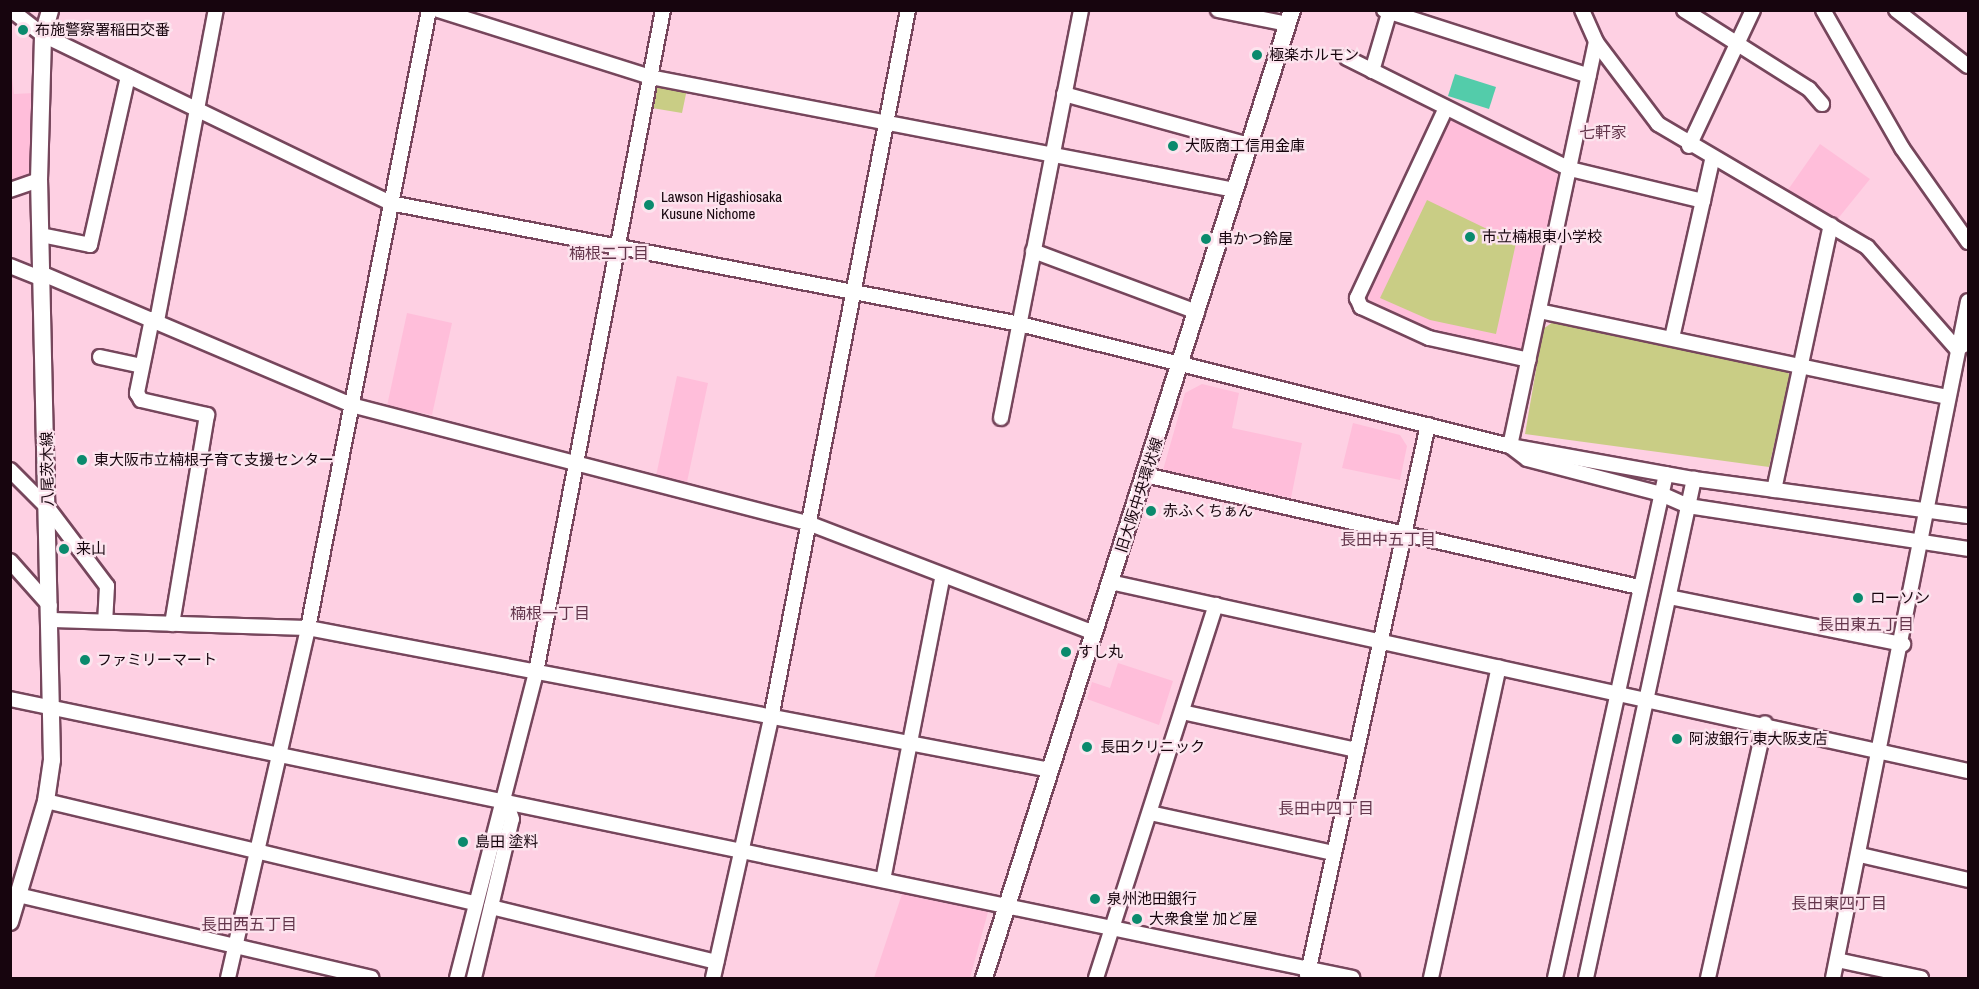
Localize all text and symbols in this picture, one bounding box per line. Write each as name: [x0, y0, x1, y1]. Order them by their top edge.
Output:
place label: 布施警察署稲田交番: [35, 21, 170, 39]
marker: 布施警察署稲田交番: [16, 23, 30, 37]
place label: 極楽ホルモン: [1269, 46, 1359, 64]
marker: 極楽ホルモン: [1250, 48, 1264, 62]
district label: 七軒家: [1579, 122, 1627, 142]
place label: 大阪商工信用金庫: [1185, 137, 1305, 155]
marker: 大阪商工信用金庫: [1166, 139, 1180, 153]
place label: Lawson Higashiosaka Kusune Nichome: [661, 187, 782, 222]
marker: Lawson Higashiosaka Kusune Nichome: [642, 198, 656, 212]
place label: 市立楠根東小学校: [1482, 228, 1602, 246]
place label: 串かつ鈴屋: [1218, 230, 1293, 248]
marker: 市立楠根東小学校: [1463, 230, 1477, 244]
marker: 串かつ鈴屋: [1199, 232, 1213, 246]
district label: 楠根二丁目: [569, 243, 649, 263]
street label: 八尾茨木線: [37, 431, 57, 507]
street label: 旧大阪中央環状線: [1112, 435, 1166, 555]
place label: 東大阪市立楠根子育て支援センター: [94, 451, 334, 469]
marker: 東大阪市立楠根子育て支援センター: [75, 453, 89, 467]
place label: 赤ふくちぁん: [1163, 502, 1253, 520]
marker: 赤ふくちぁん: [1144, 504, 1158, 518]
district label: 長田中五丁目: [1340, 529, 1436, 549]
place label: 来山: [76, 540, 106, 558]
marker: 来山: [57, 542, 71, 556]
place label: ローソン: [1870, 589, 1930, 607]
marker: ローソン: [1851, 591, 1865, 605]
district label: 楠根一丁目: [510, 603, 590, 623]
district label: 長田東五丁目: [1818, 614, 1914, 634]
place label: すし丸: [1078, 643, 1123, 661]
marker: すし丸: [1059, 645, 1073, 659]
place label: ファミリーマート: [97, 651, 217, 669]
marker: ファミリーマート: [78, 653, 92, 667]
place label: 阿波銀行 東大阪支店: [1689, 730, 1827, 748]
marker: 阿波銀行 東大阪支店: [1670, 732, 1684, 746]
marker: 長田クリニック: [1078, 738, 1096, 756]
place label: 長田クリニック: [1100, 738, 1205, 756]
district label: 長田中四丁目: [1278, 798, 1374, 818]
place label: 島田 塗料: [475, 833, 538, 851]
marker: 島田 塗料: [456, 835, 470, 849]
place label: 泉州池田銀行: [1107, 890, 1197, 908]
marker: 泉州池田銀行: [1088, 892, 1102, 906]
district label: 長田東四丁目: [1791, 893, 1887, 913]
place label: 大衆食堂 加ど屋: [1149, 910, 1257, 928]
marker: 大衆食堂 加ど屋: [1130, 912, 1144, 926]
district label: 長田西五丁目: [201, 914, 297, 934]

